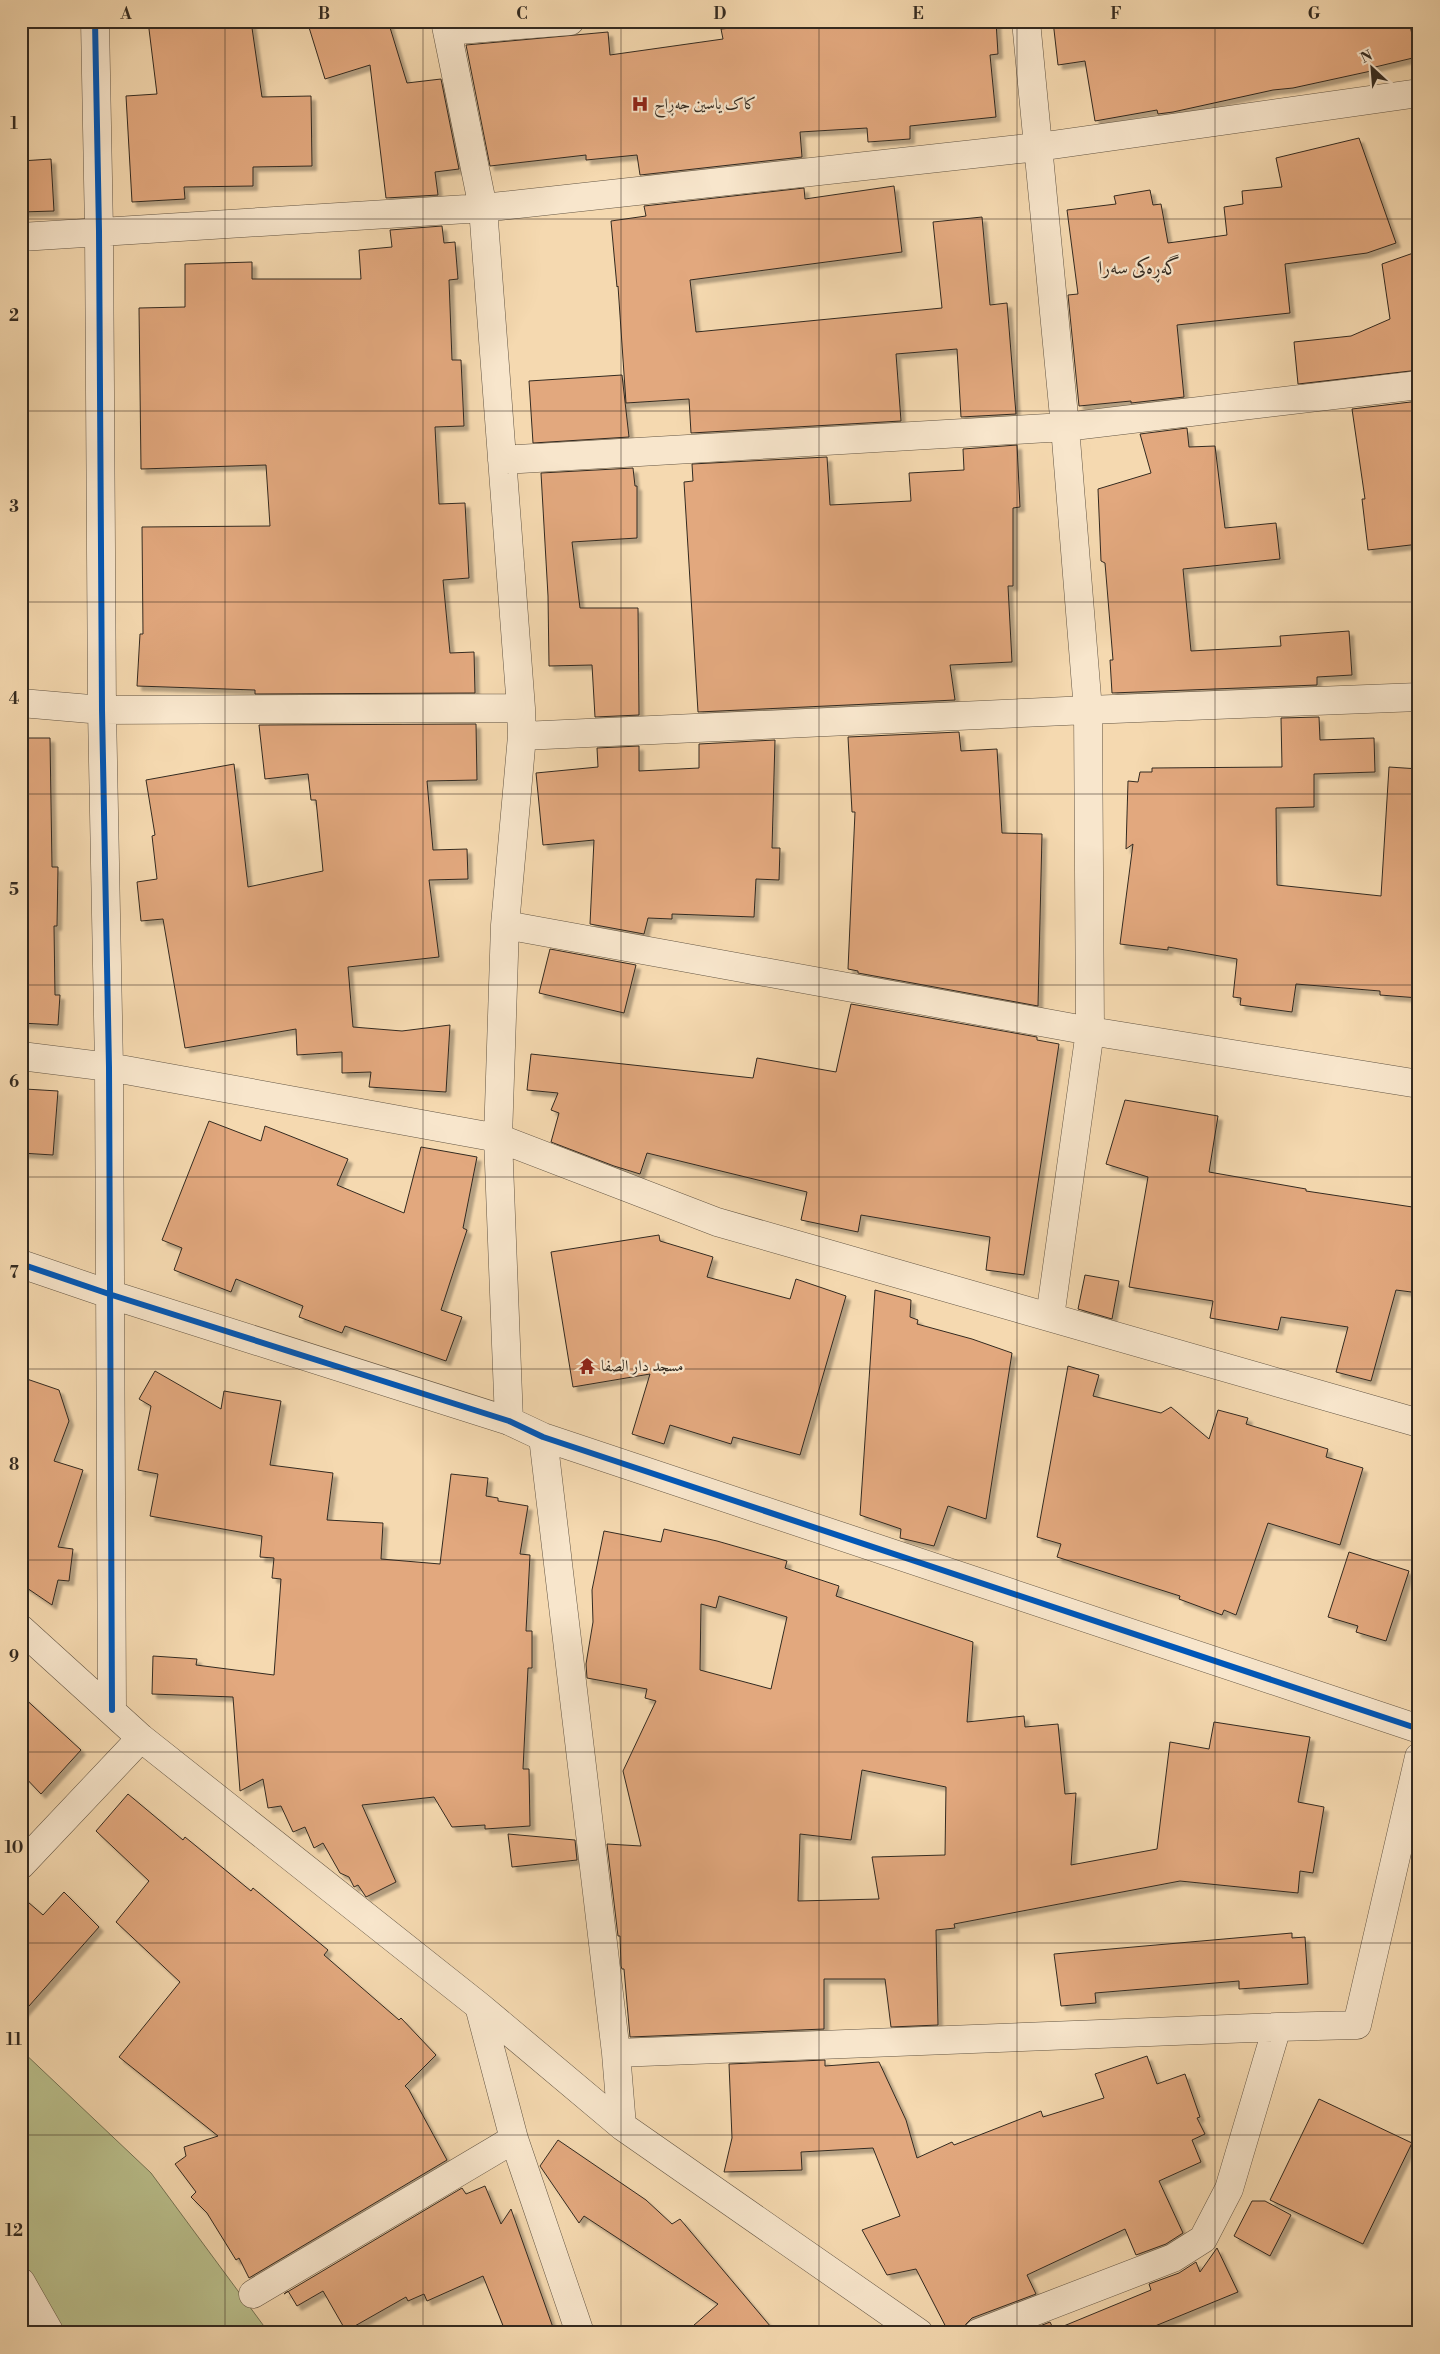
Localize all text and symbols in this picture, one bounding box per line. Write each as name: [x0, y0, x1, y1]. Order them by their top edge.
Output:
text: A: [119, 4, 132, 24]
text: B: [318, 4, 330, 24]
text: C: [516, 4, 528, 24]
text: D: [714, 4, 727, 24]
text: E: [912, 4, 924, 24]
text: F: [1110, 4, 1122, 24]
text: G: [1308, 4, 1321, 24]
north arrow: [1348, 42, 1398, 92]
text: N: [1358, 47, 1376, 68]
hospital icon: کاک یاسین جەڕاح: [630, 94, 650, 114]
place label: کاک یاسین جەڕاح: [654, 94, 756, 118]
text: 1: [10, 114, 18, 134]
district label: گەڕەکی سەرا: [1098, 254, 1180, 283]
text: 2: [9, 306, 19, 326]
text: 3: [9, 497, 19, 517]
text: 4: [9, 689, 20, 709]
text: 5: [9, 880, 19, 900]
text: 6: [9, 1072, 19, 1092]
text: 7: [9, 1263, 19, 1283]
temple icon: مسجد دار الصفا: [577, 1356, 597, 1376]
place label: مسجد دار الصفا: [601, 1356, 684, 1376]
text: 8: [9, 1455, 19, 1475]
text: 9: [9, 1647, 19, 1667]
text: 10: [5, 1838, 23, 1858]
text: 11: [6, 2030, 22, 2050]
text: 12: [5, 2221, 23, 2241]

